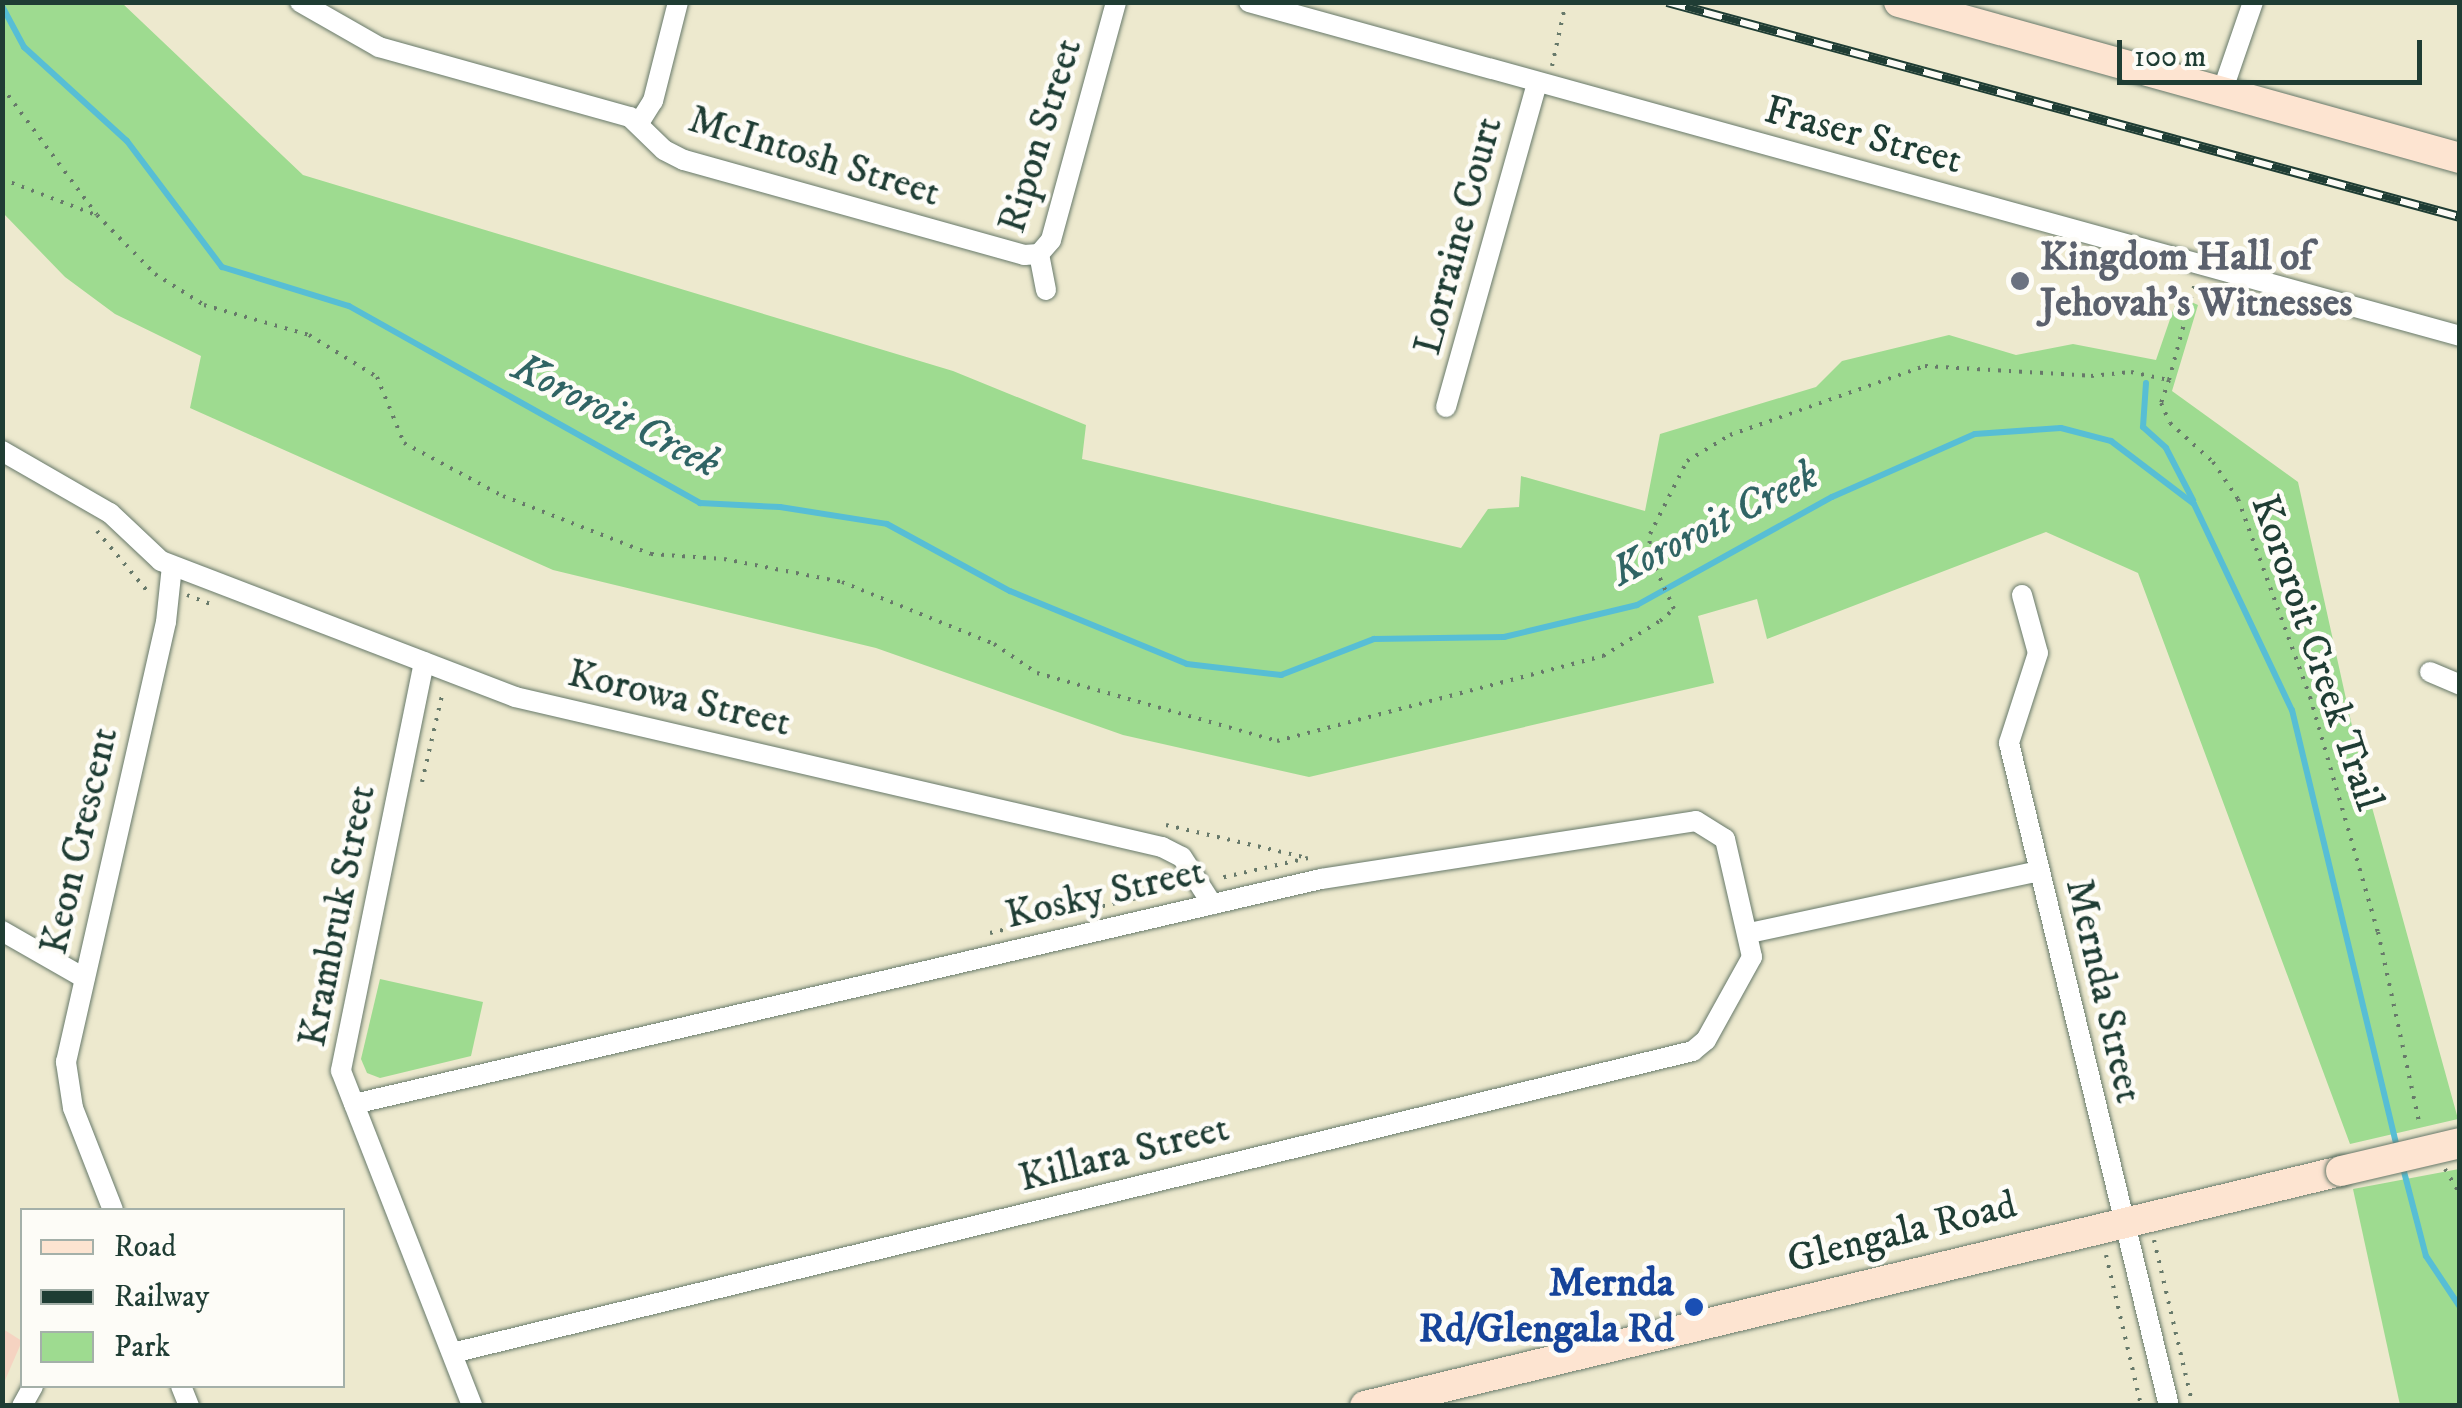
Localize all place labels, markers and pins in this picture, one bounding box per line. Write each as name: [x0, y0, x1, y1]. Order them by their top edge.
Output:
place label: Kingdom Hall of Jehovah's Witnesses: [2040, 234, 2353, 328]
marker: Kingdom Hall of Jehovah's Witnesses: [2009, 270, 2031, 292]
place label: Mernda Rd/Glengala Rd: [1419, 1260, 1674, 1354]
marker: Mernda Rd/Glengala Rd: [1683, 1296, 1705, 1318]

